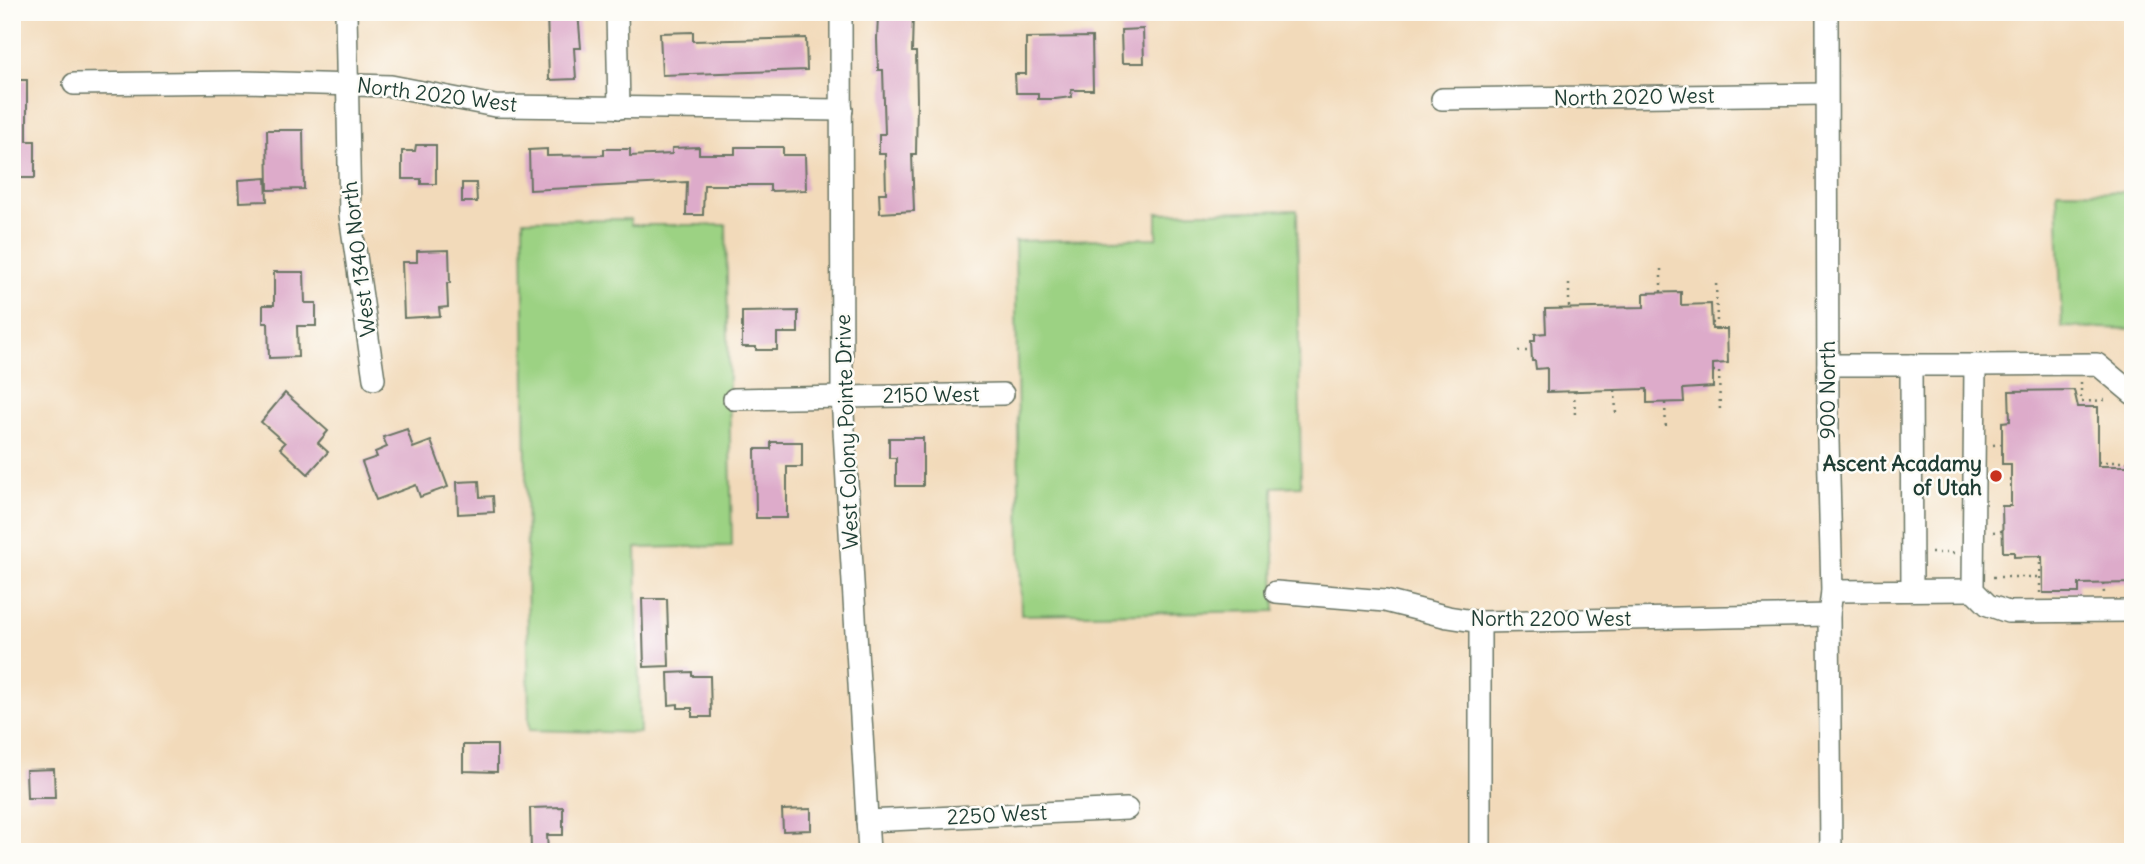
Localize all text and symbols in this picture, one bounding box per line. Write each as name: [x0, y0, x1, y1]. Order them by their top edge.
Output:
street label: North 2020 West: [356, 71, 519, 118]
street label: North 2020 West: [1553, 82, 1715, 111]
street label: West 1340 North: [336, 180, 381, 338]
street label: West Colony Pointe Drive: [829, 314, 864, 550]
street label: 900 North: [1814, 341, 1841, 439]
street label: 2150 West: [882, 380, 980, 409]
place label: Ascent Acadamy of Utah: [1823, 450, 1982, 501]
marker: Ascent Acadamy of Utah: [1988, 468, 2004, 484]
street label: North 2200 West: [1471, 605, 1631, 632]
street label: 2250 West: [946, 798, 1048, 831]

